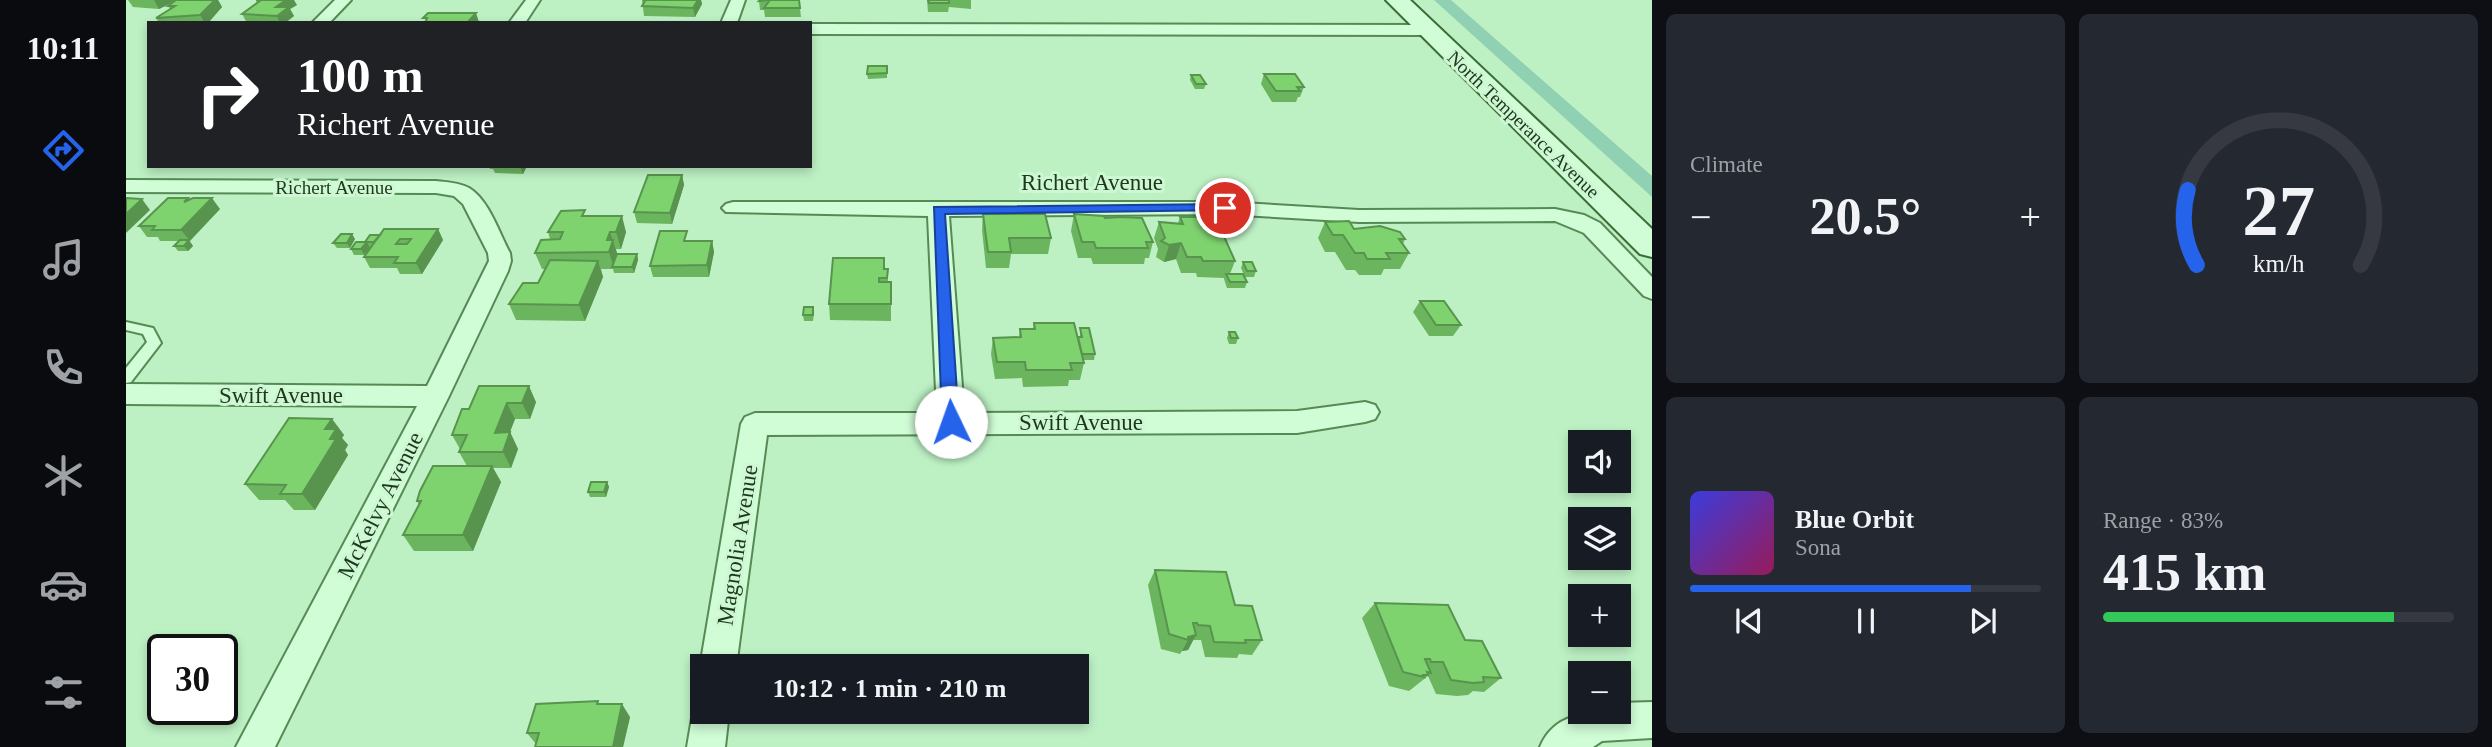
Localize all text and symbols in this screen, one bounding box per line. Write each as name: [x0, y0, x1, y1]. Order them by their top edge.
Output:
text: 10:11: [27, 30, 99, 66]
street label: North Temperance Avenue: [1443, 46, 1604, 202]
text: 100 m: [297, 48, 424, 103]
icon: right: [182, 49, 273, 140]
text: Richert Avenue: [297, 106, 495, 142]
icon: directions: [39, 126, 88, 175]
text: Climate: [1690, 152, 1763, 177]
street label: Richert Avenue: [1021, 170, 1163, 195]
text: 27: [2242, 170, 2315, 251]
street label: Richert Avenue: [275, 177, 393, 198]
pin: [1195, 178, 1255, 238]
text: 20.5°: [1810, 188, 1921, 245]
icon: arrive: [1206, 189, 1244, 227]
text: −: [1690, 196, 1711, 238]
text: +: [2020, 196, 2041, 238]
icon: music: [39, 235, 88, 284]
text: km/h: [2253, 249, 2305, 276]
icon: phone: [39, 343, 88, 392]
street label: Swift Avenue: [219, 383, 343, 408]
position arrow: [914, 385, 988, 459]
street label: Swift Avenue: [1019, 410, 1143, 435]
street label: McKelvy Avenue: [333, 428, 428, 583]
map controls: [1568, 430, 1631, 724]
button: sound: [1568, 430, 1631, 493]
icon: climate: [39, 451, 88, 500]
street label: Magnolia Avenue: [712, 463, 763, 627]
text: Blue Orbit: [1795, 505, 1914, 534]
button: layers: [1568, 507, 1631, 570]
text: Range · 83%: [2103, 508, 2223, 533]
text: Sona: [1795, 535, 1841, 560]
text: 415 km: [2103, 544, 2266, 601]
icon: car: [39, 560, 88, 609]
button: +: [1568, 584, 1631, 647]
icon: previous: [1730, 602, 1768, 640]
icon: pause: [1847, 602, 1885, 640]
icon: next: [1964, 602, 2002, 640]
speed limit sign: 30: [147, 634, 238, 725]
button: −: [1568, 661, 1631, 724]
icon: filters: [39, 668, 88, 717]
text: 10:12 · 1 min · 210 m: [773, 674, 1007, 703]

